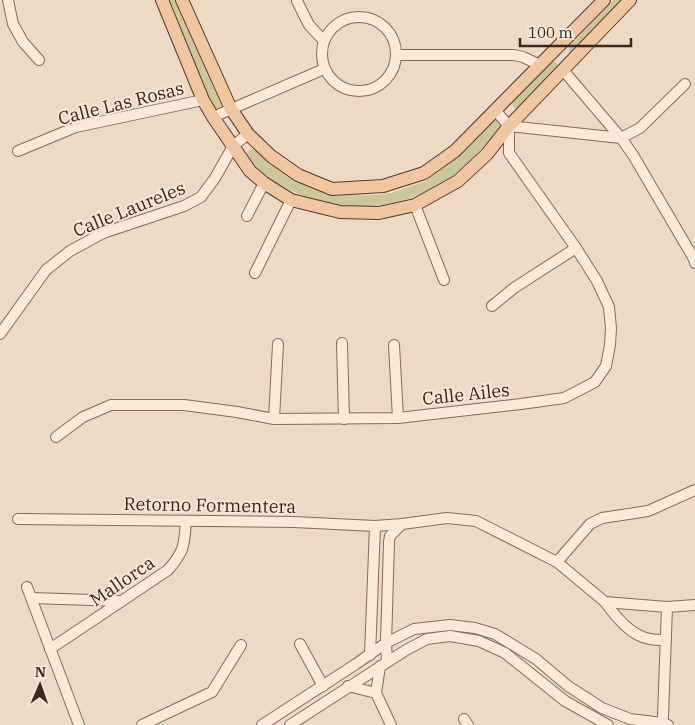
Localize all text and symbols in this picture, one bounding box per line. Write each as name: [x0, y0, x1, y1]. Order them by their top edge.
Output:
scale bar: [520, 15, 631, 47]
text: 100 m: [528, 23, 573, 42]
street label: Calle Las Rosas: [56, 76, 186, 130]
street label: Calle Laureles: [70, 176, 188, 242]
street label: Calle Ailes: [421, 378, 511, 410]
street label: Retorno Formentera: [124, 492, 297, 518]
street label: Mallorca: [85, 551, 159, 611]
north arrow: [15, 660, 65, 710]
text: N: [35, 663, 46, 681]

